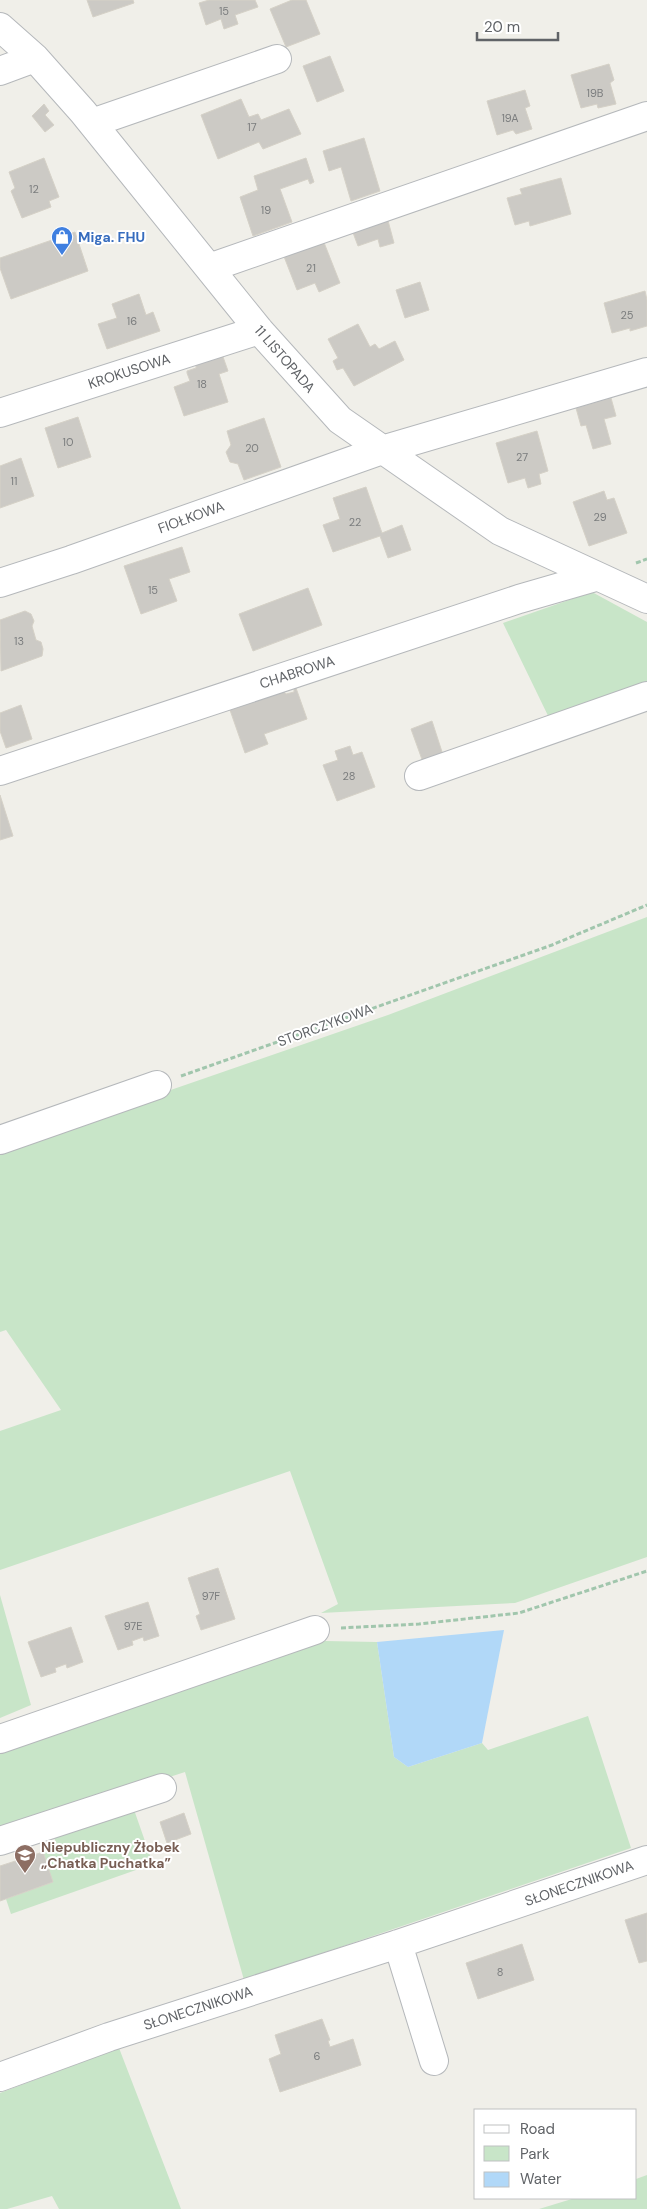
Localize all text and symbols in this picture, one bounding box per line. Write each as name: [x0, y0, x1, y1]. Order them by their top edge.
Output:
house number: 15: [219, 4, 229, 18]
scale bar: [477, 10, 558, 42]
text: 20 m: [484, 17, 520, 37]
house number: 19B: [587, 86, 604, 100]
house number: 19A: [501, 111, 519, 125]
house number: 17: [247, 120, 257, 134]
house number: 12: [29, 182, 39, 196]
house number: 19: [261, 203, 271, 217]
shop icon: Miga. FHU: [50, 225, 74, 256]
place label: Miga. FHU: [78, 228, 145, 246]
house number: 21: [306, 261, 316, 275]
house number: 25: [620, 308, 634, 322]
house number: 16: [127, 314, 137, 328]
street label: 11 LISTOPADA: [251, 322, 319, 396]
street label: KROKUSOWA: [86, 349, 172, 393]
house number: 18: [197, 377, 207, 391]
house number: 10: [63, 435, 73, 449]
house number: 20: [245, 441, 259, 455]
house number: 27: [516, 450, 528, 464]
house number: 11: [11, 474, 17, 488]
street label: FIOŁKOWA: [155, 497, 227, 537]
house number: 29: [593, 510, 607, 524]
house number: 22: [349, 515, 361, 529]
house number: 15: [148, 583, 158, 597]
house number: 13: [14, 634, 24, 648]
street label: CHABROWA: [257, 651, 337, 693]
house number: 28: [343, 769, 355, 783]
street label: STORCZYKOWA: [275, 999, 375, 1051]
house number: 97F: [202, 1589, 220, 1603]
house number: 97E: [124, 1619, 142, 1633]
place label: Niepubliczny Żłobek „Chatka Puchatka”: [41, 1838, 180, 1872]
school or university icon: Niepubliczny Żłobek „Chatka Puchatka”: [13, 1843, 37, 1874]
street label: SŁONECZNIKOWA: [522, 1856, 636, 1910]
house number: 8: [497, 1965, 503, 1979]
street label: SŁONECZNIKOWA: [141, 1982, 255, 2034]
house number: 6: [314, 2049, 321, 2063]
legend: [474, 2109, 637, 2199]
text: Road: [520, 2119, 555, 2139]
text: Park: [520, 2144, 550, 2164]
text: Water: [520, 2169, 562, 2189]

